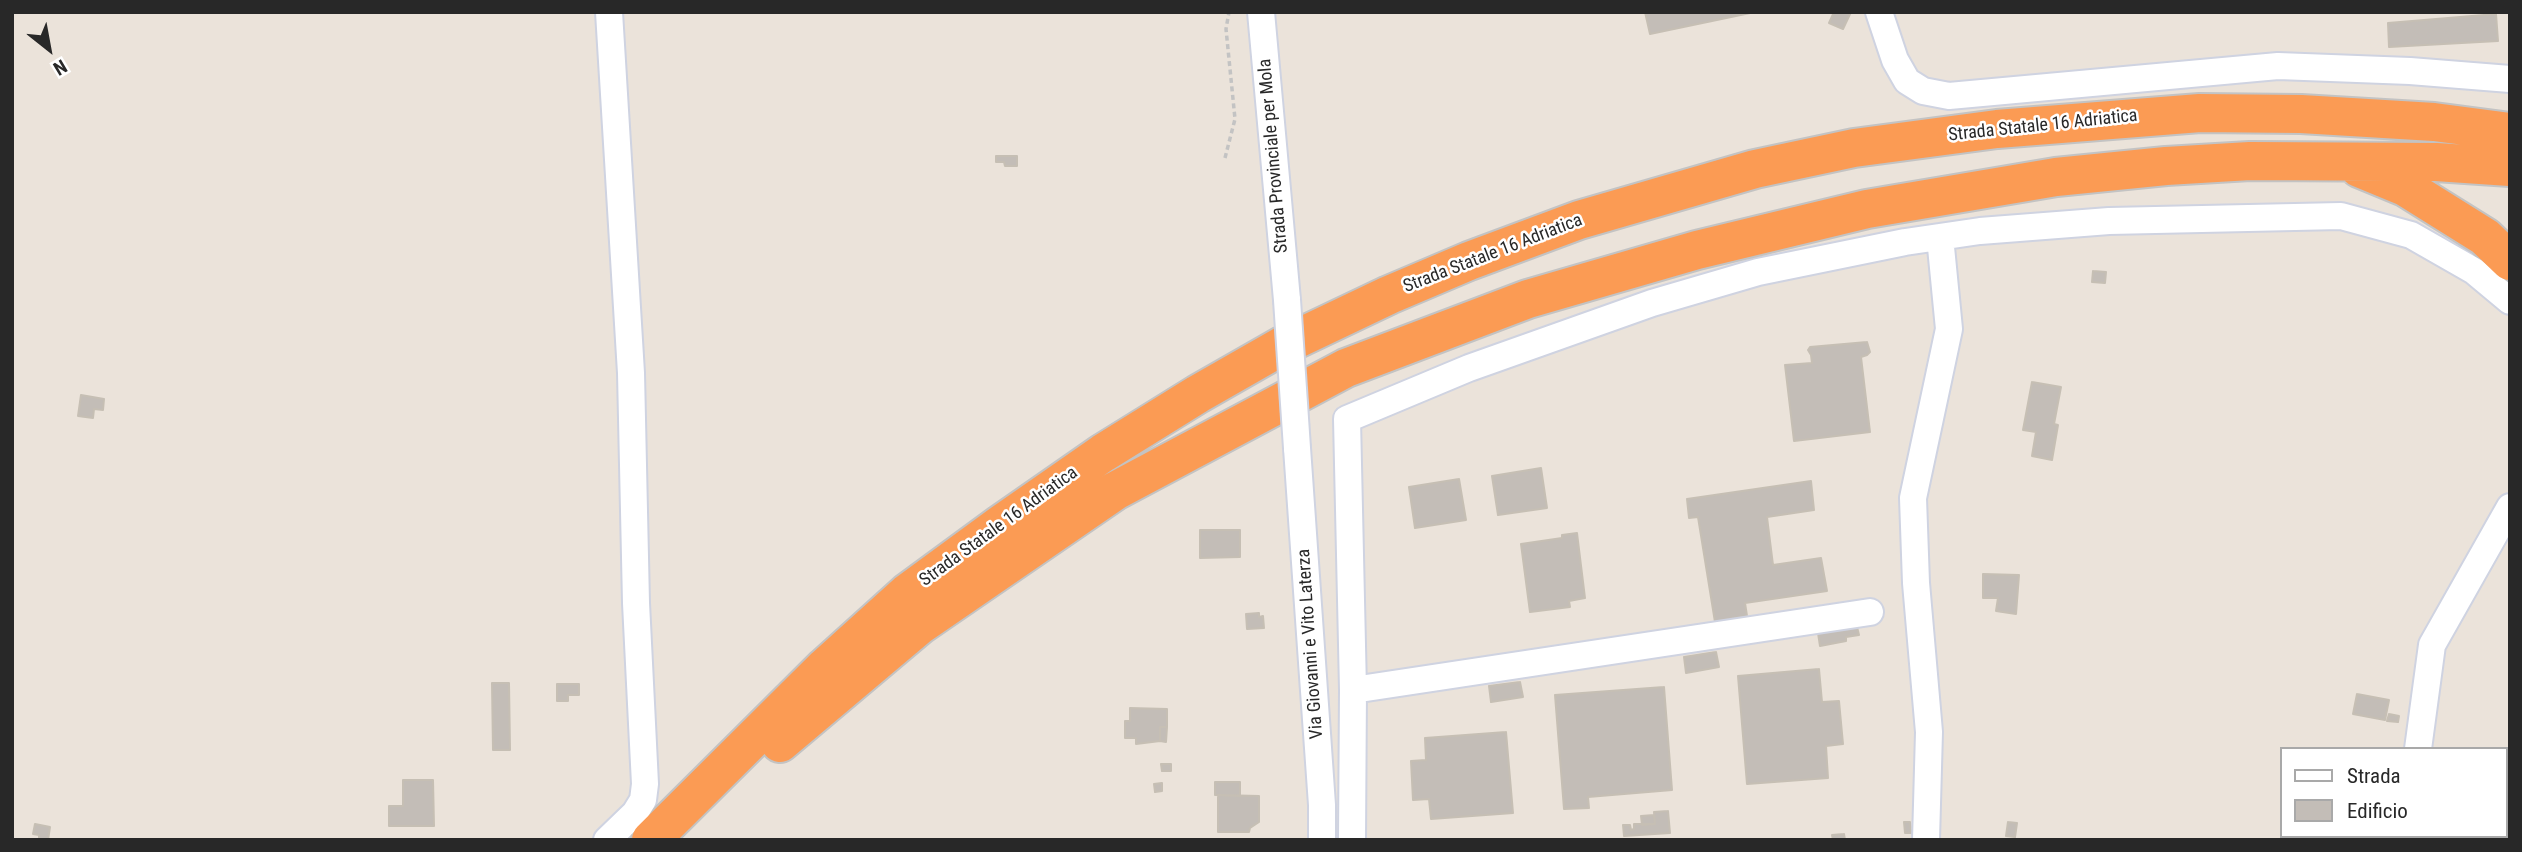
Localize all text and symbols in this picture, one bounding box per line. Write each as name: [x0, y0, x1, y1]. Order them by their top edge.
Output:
north arrow: [14, 14, 84, 84]
text: N: [49, 55, 71, 80]
street label: Strada Provinciale per Mola: [1255, 58, 1293, 254]
street label: Strada Statale 16 Adriatica: [1947, 105, 2139, 147]
street label: Strada Statale 16 Adriatica: [1401, 210, 1585, 298]
street label: Strada Statale 16 Adriatica: [916, 462, 1082, 592]
street label: Via Giovanni e Vito Laterza: [1294, 548, 1328, 740]
legend: [2280, 747, 2508, 838]
text: Strada: [2347, 764, 2401, 788]
text: Edificio: [2347, 799, 2408, 823]

